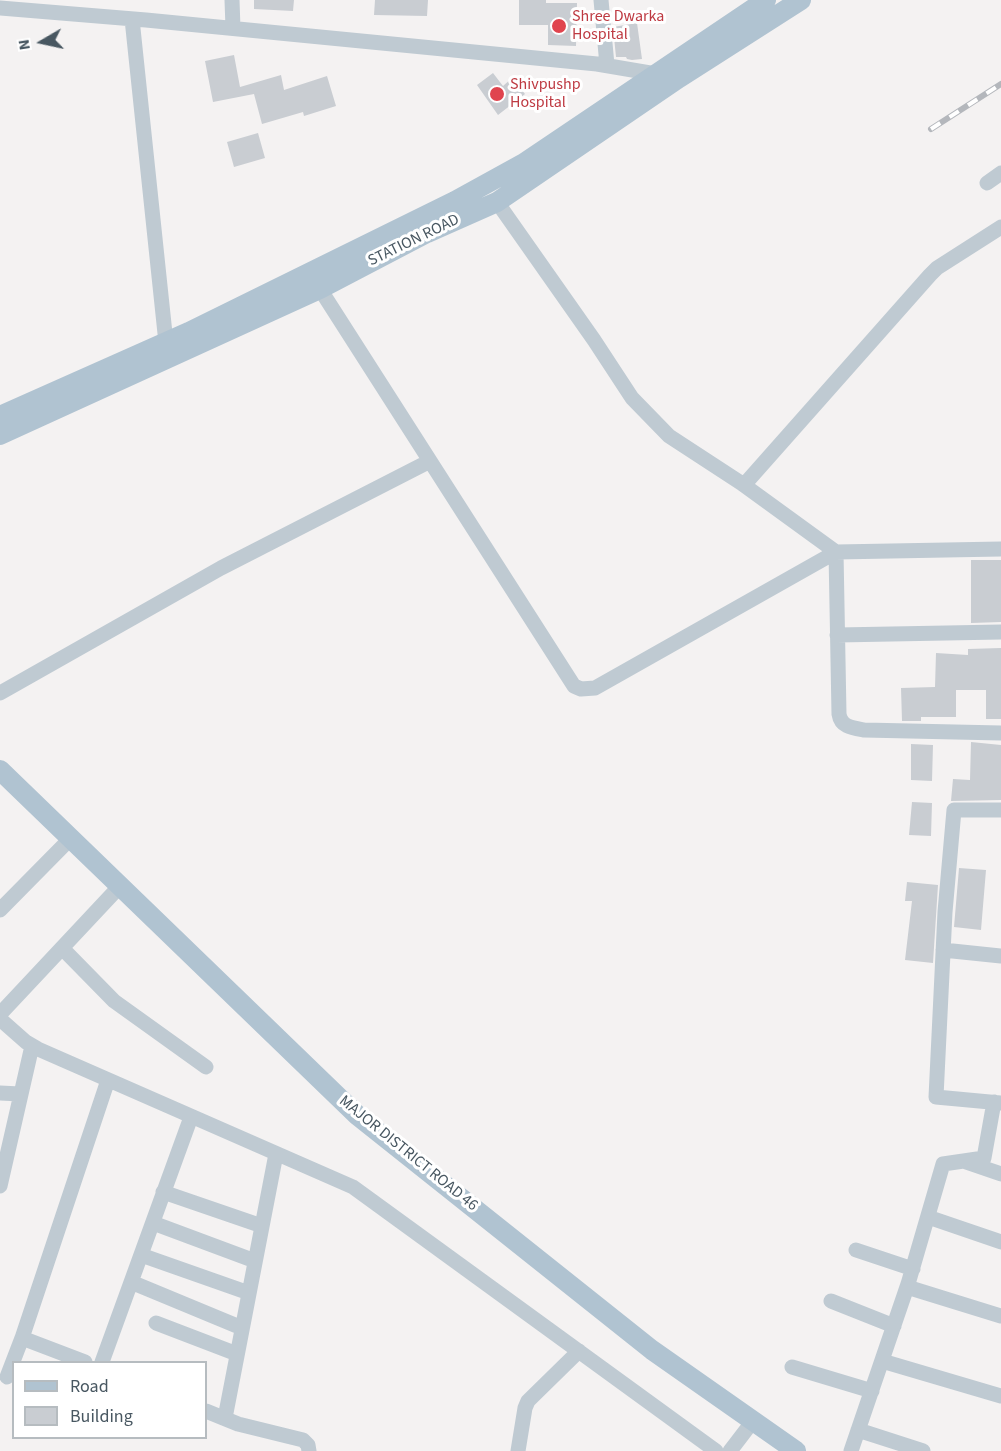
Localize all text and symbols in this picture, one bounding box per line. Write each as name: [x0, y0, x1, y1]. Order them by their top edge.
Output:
place label: Shree Dwarka Hospital: [572, 7, 664, 45]
north arrow: [12, 12, 72, 72]
marker: Shree Dwarka Hospital: [550, 17, 568, 35]
text: N: [13, 38, 36, 52]
place label: Shivpushp Hospital: [510, 75, 581, 113]
marker: Shivpushp Hospital: [488, 85, 506, 103]
street label: STATION ROAD: [365, 211, 463, 271]
street label: MAJOR DISTRICT ROAD 46: [335, 1092, 481, 1216]
legend: [12, 1361, 207, 1439]
text: Road: [70, 1374, 109, 1399]
text: Building: [70, 1404, 133, 1429]

